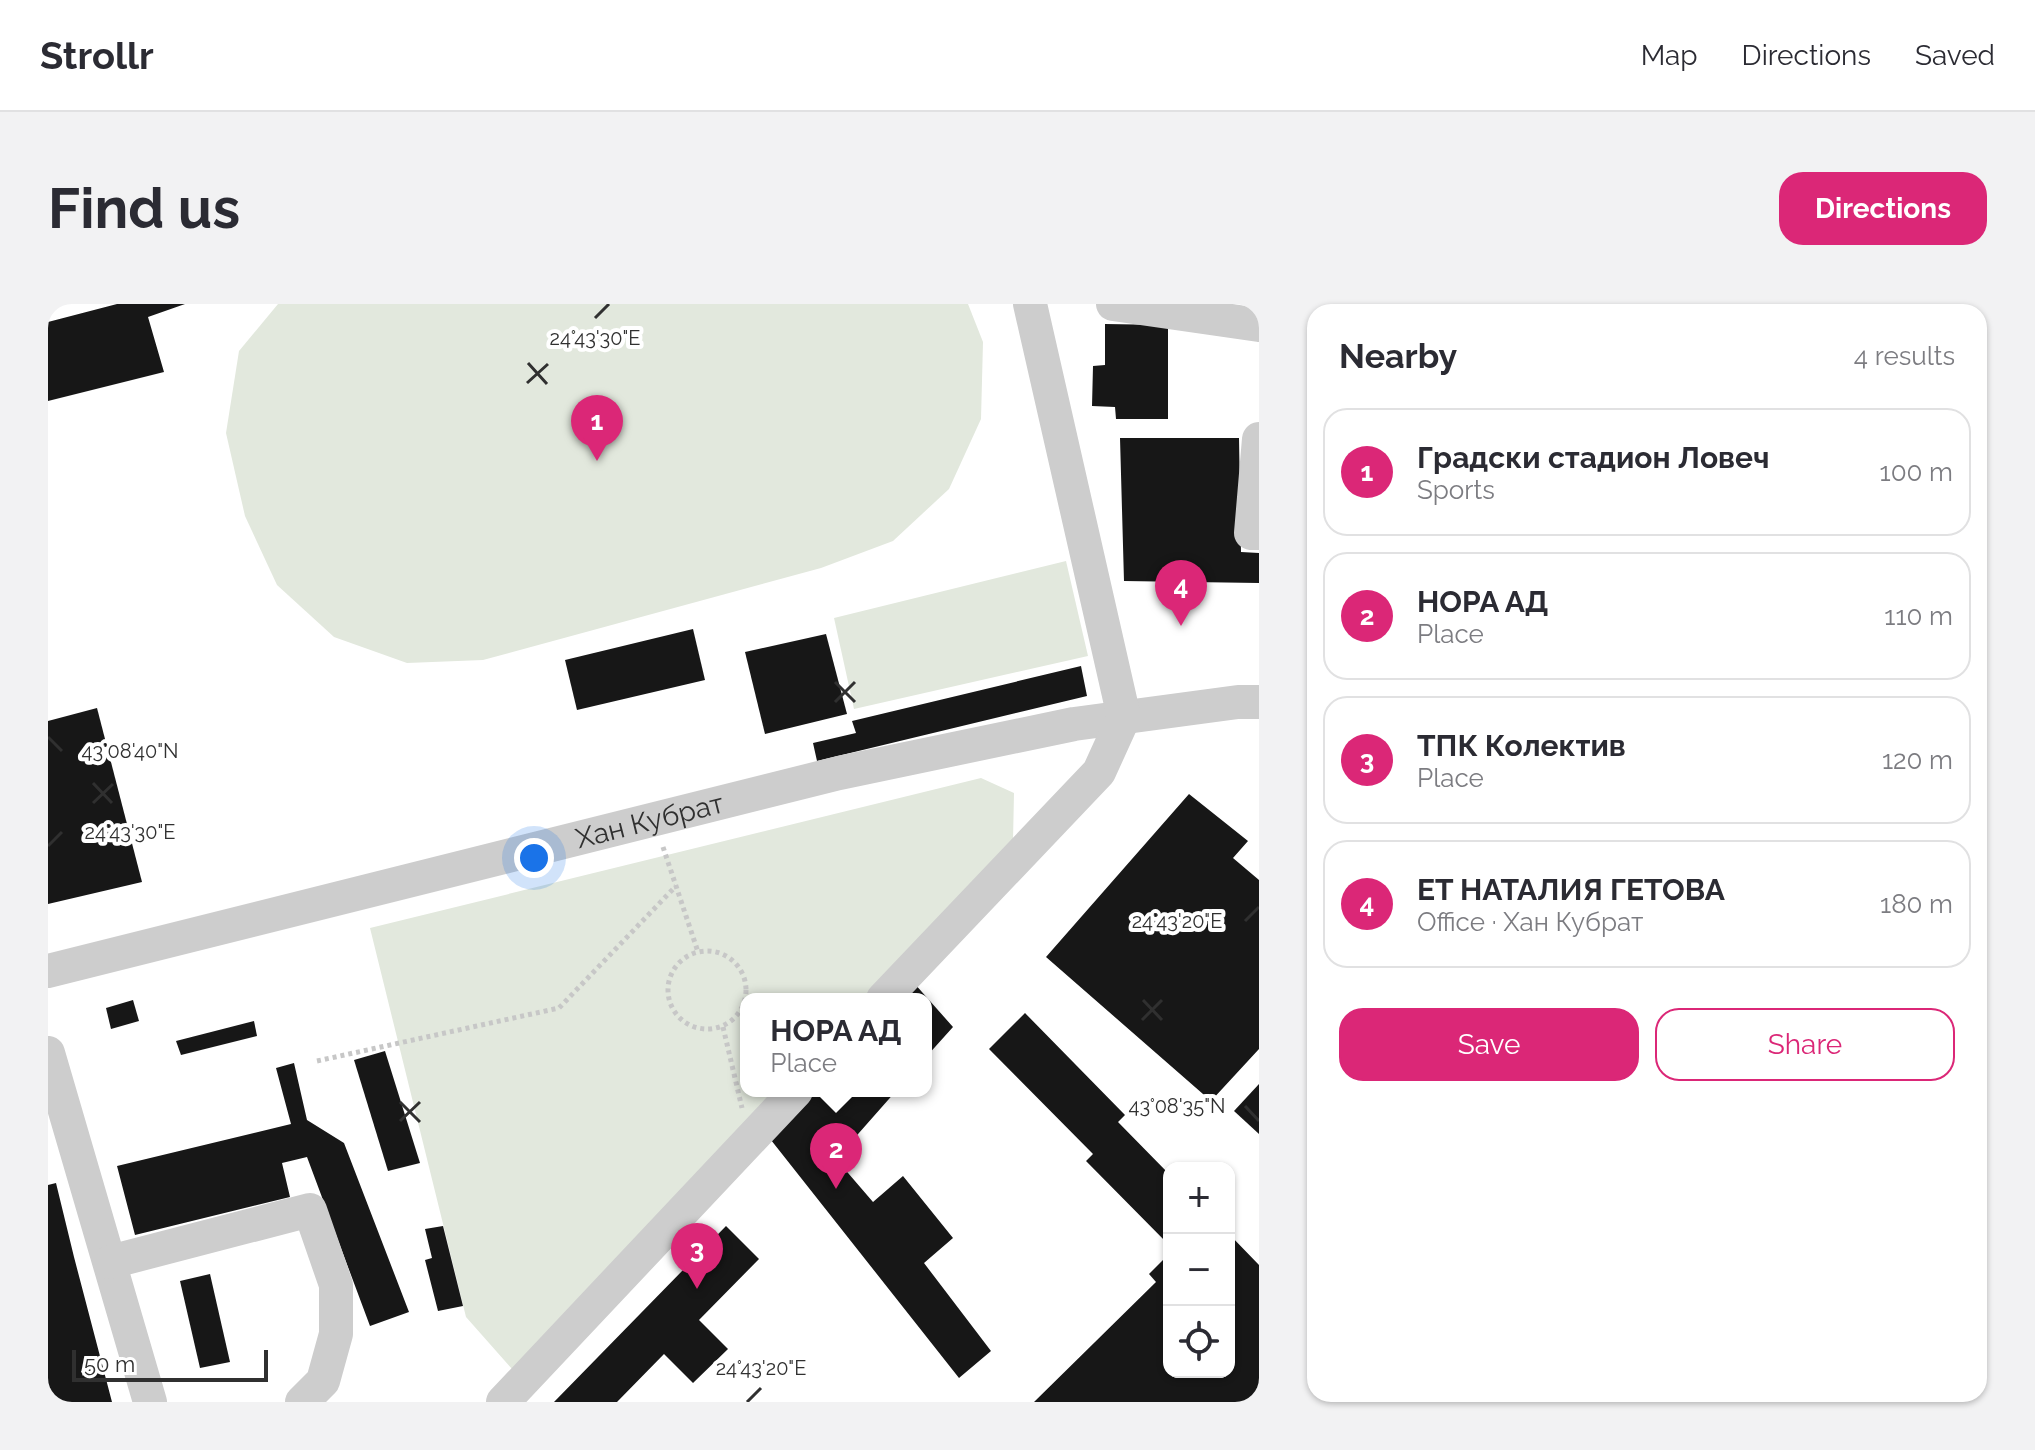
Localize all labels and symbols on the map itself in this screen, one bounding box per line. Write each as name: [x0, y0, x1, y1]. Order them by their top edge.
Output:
text: 24°43'30"E: [550, 326, 640, 350]
pin: 1: [571, 395, 623, 461]
pin: 4: [1155, 560, 1207, 626]
text: 43°08'40"N: [82, 739, 178, 763]
street label: Хан Кубрат: [572, 787, 727, 855]
text: 24°43'30"E: [85, 820, 175, 844]
your location: [514, 838, 554, 878]
text: 24°43'20"E: [1132, 909, 1222, 933]
text: 43°08'35"N: [1129, 1094, 1225, 1118]
pin: 2: [810, 1123, 862, 1189]
pin: 3: [671, 1223, 723, 1289]
scale bar: [72, 1346, 268, 1382]
text: 24°43'20"E: [716, 1356, 806, 1380]

